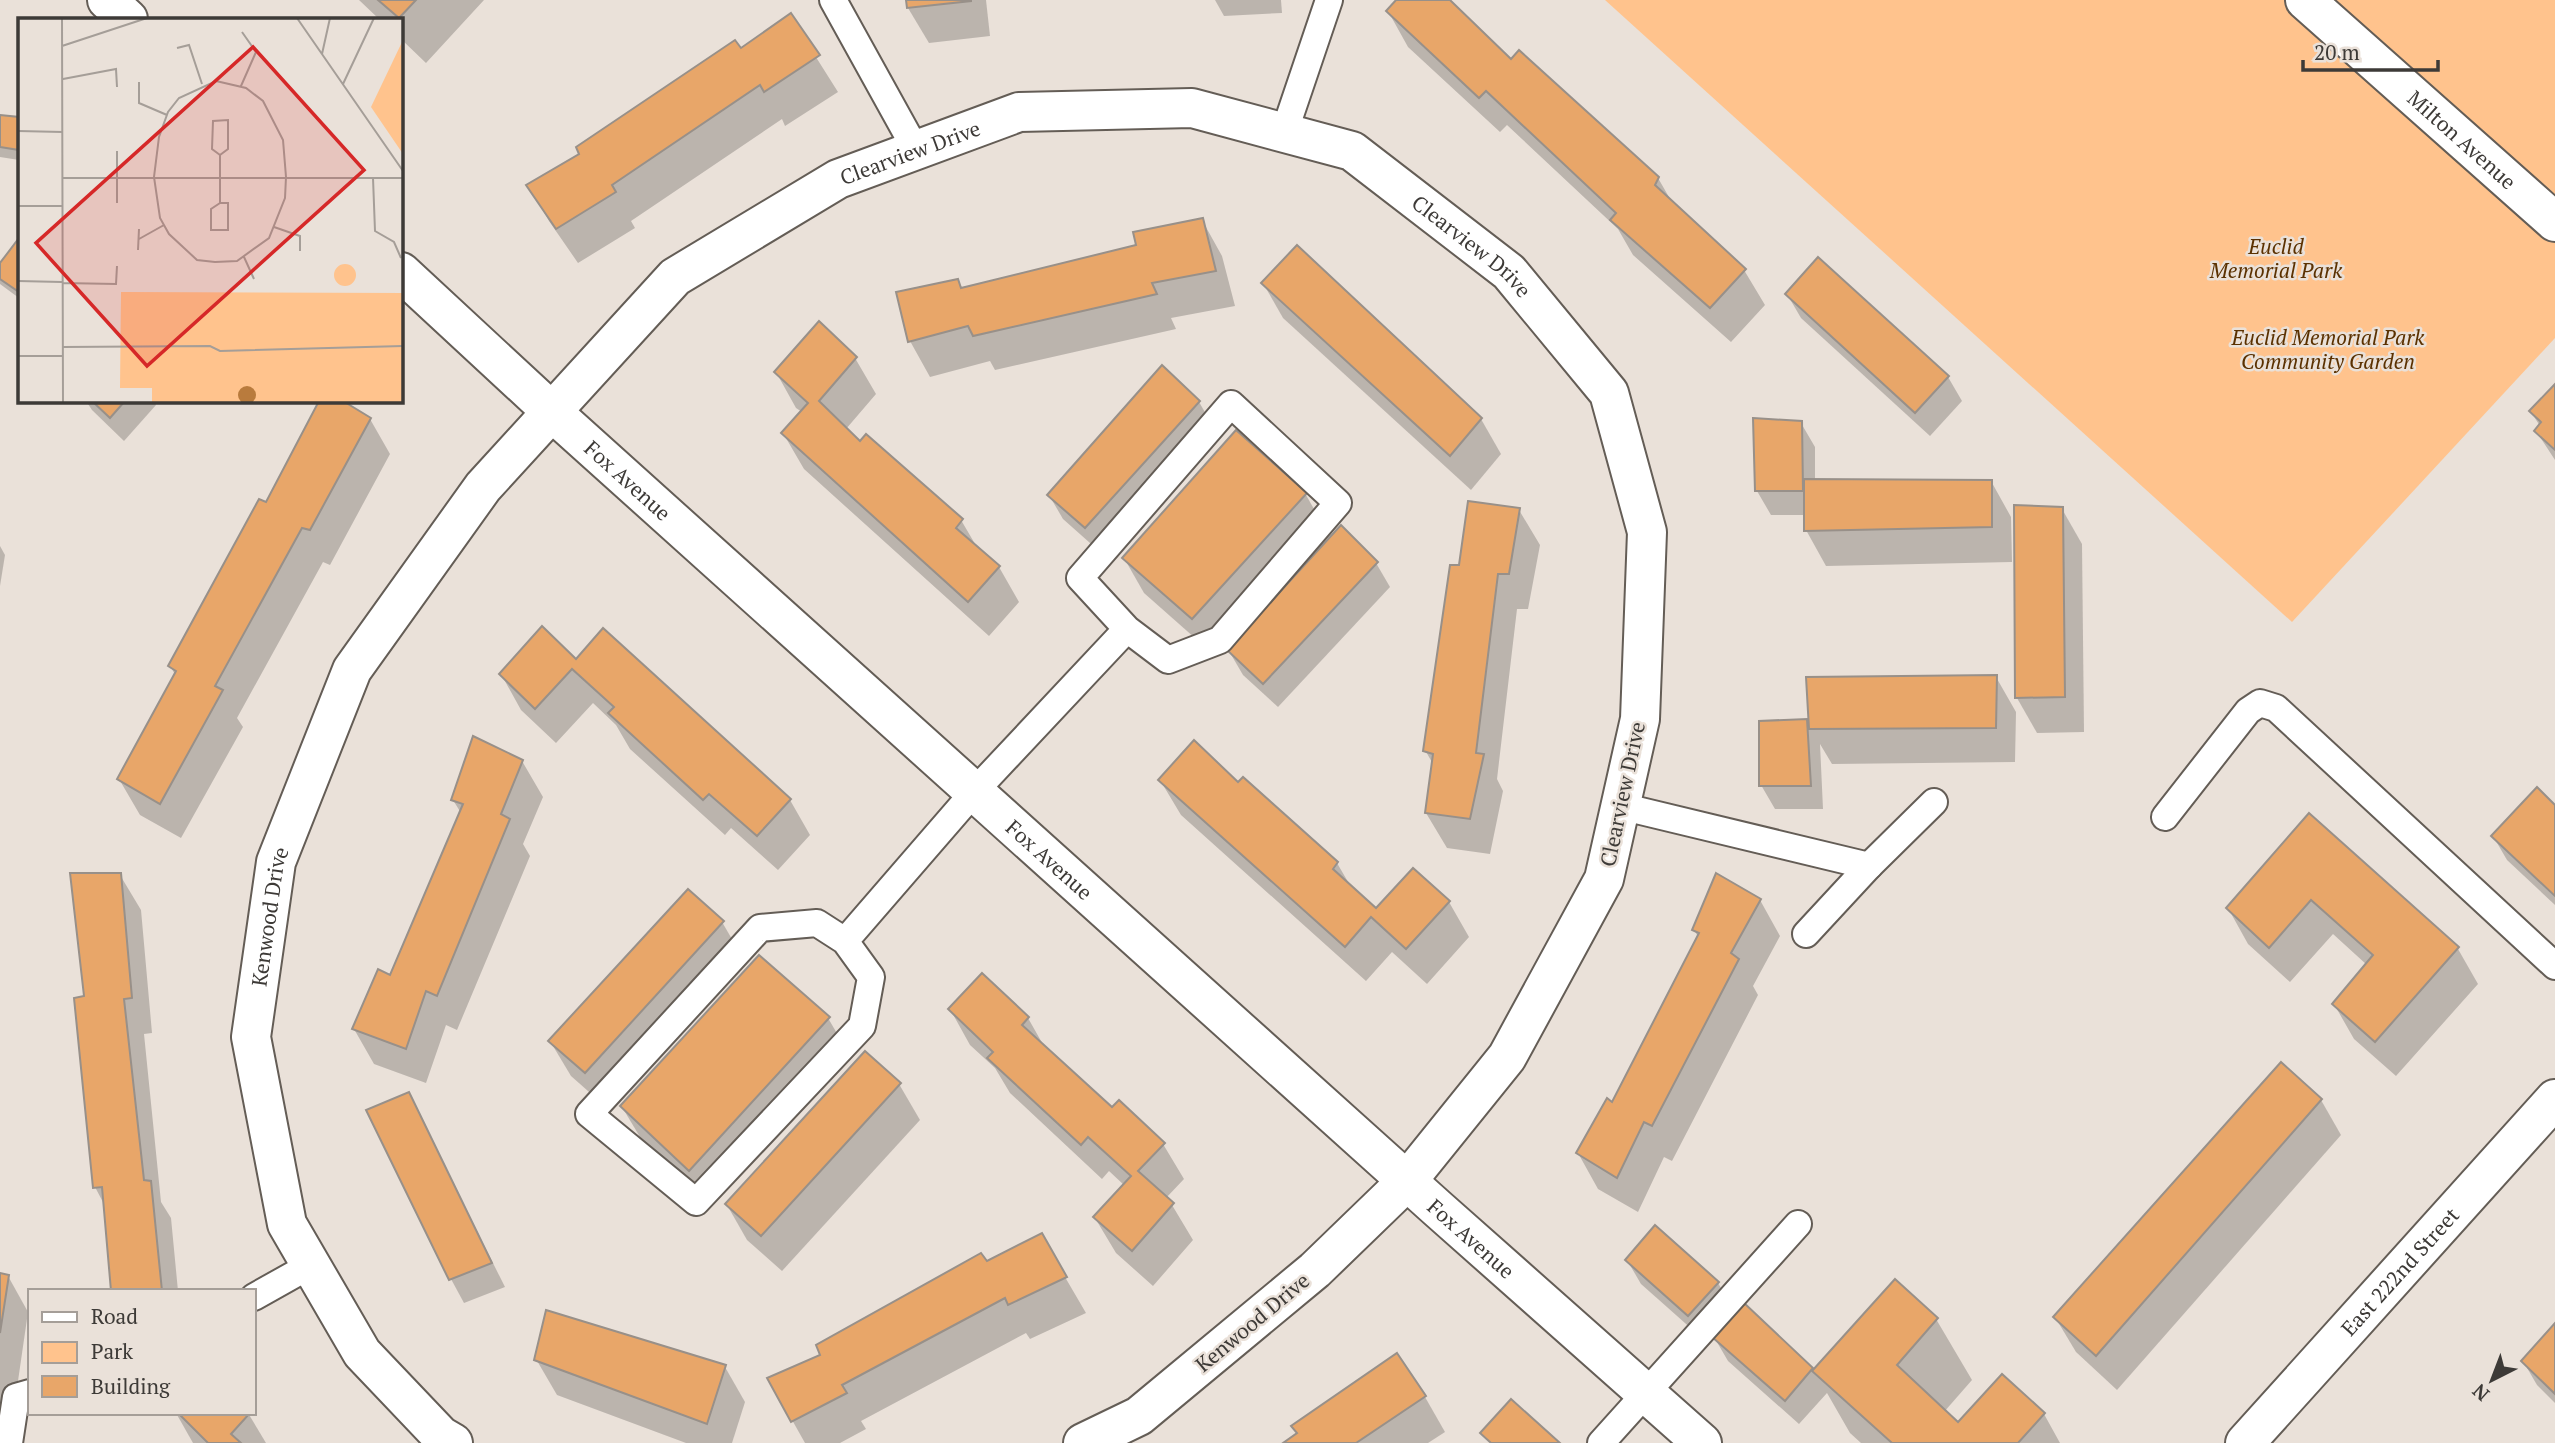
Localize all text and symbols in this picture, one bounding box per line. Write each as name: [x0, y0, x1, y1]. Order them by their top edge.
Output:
inset map: [18, 18, 402, 402]
scale bar: [2303, 28, 2438, 72]
text: 20 m: [2314, 38, 2360, 66]
street label: Milton Avenue: [2402, 84, 2522, 195]
street label: Clearview Drive: [836, 114, 984, 191]
street label: Clearview Drive: [1406, 188, 1538, 303]
park label: Euclid Memorial Park: [2209, 232, 2343, 284]
park label: Euclid Memorial Park Community Garden: [2231, 323, 2425, 375]
street label: Fox Avenue: [579, 434, 677, 526]
street label: Clearview Drive: [1593, 719, 1651, 869]
street label: Fox Avenue: [1000, 813, 1099, 906]
street label: Kenwood Drive: [244, 842, 295, 988]
street label: Fox Avenue: [1422, 1192, 1521, 1284]
street label: East 222nd Street: [2334, 1201, 2465, 1342]
street label: Kenwood Drive: [1189, 1266, 1315, 1378]
legend: [28, 1289, 256, 1415]
text: Road: [91, 1302, 138, 1330]
text: Park: [91, 1337, 133, 1365]
north arrow: [2457, 1345, 2527, 1415]
text: Building: [91, 1372, 171, 1400]
text: N: [2466, 1378, 2494, 1407]

